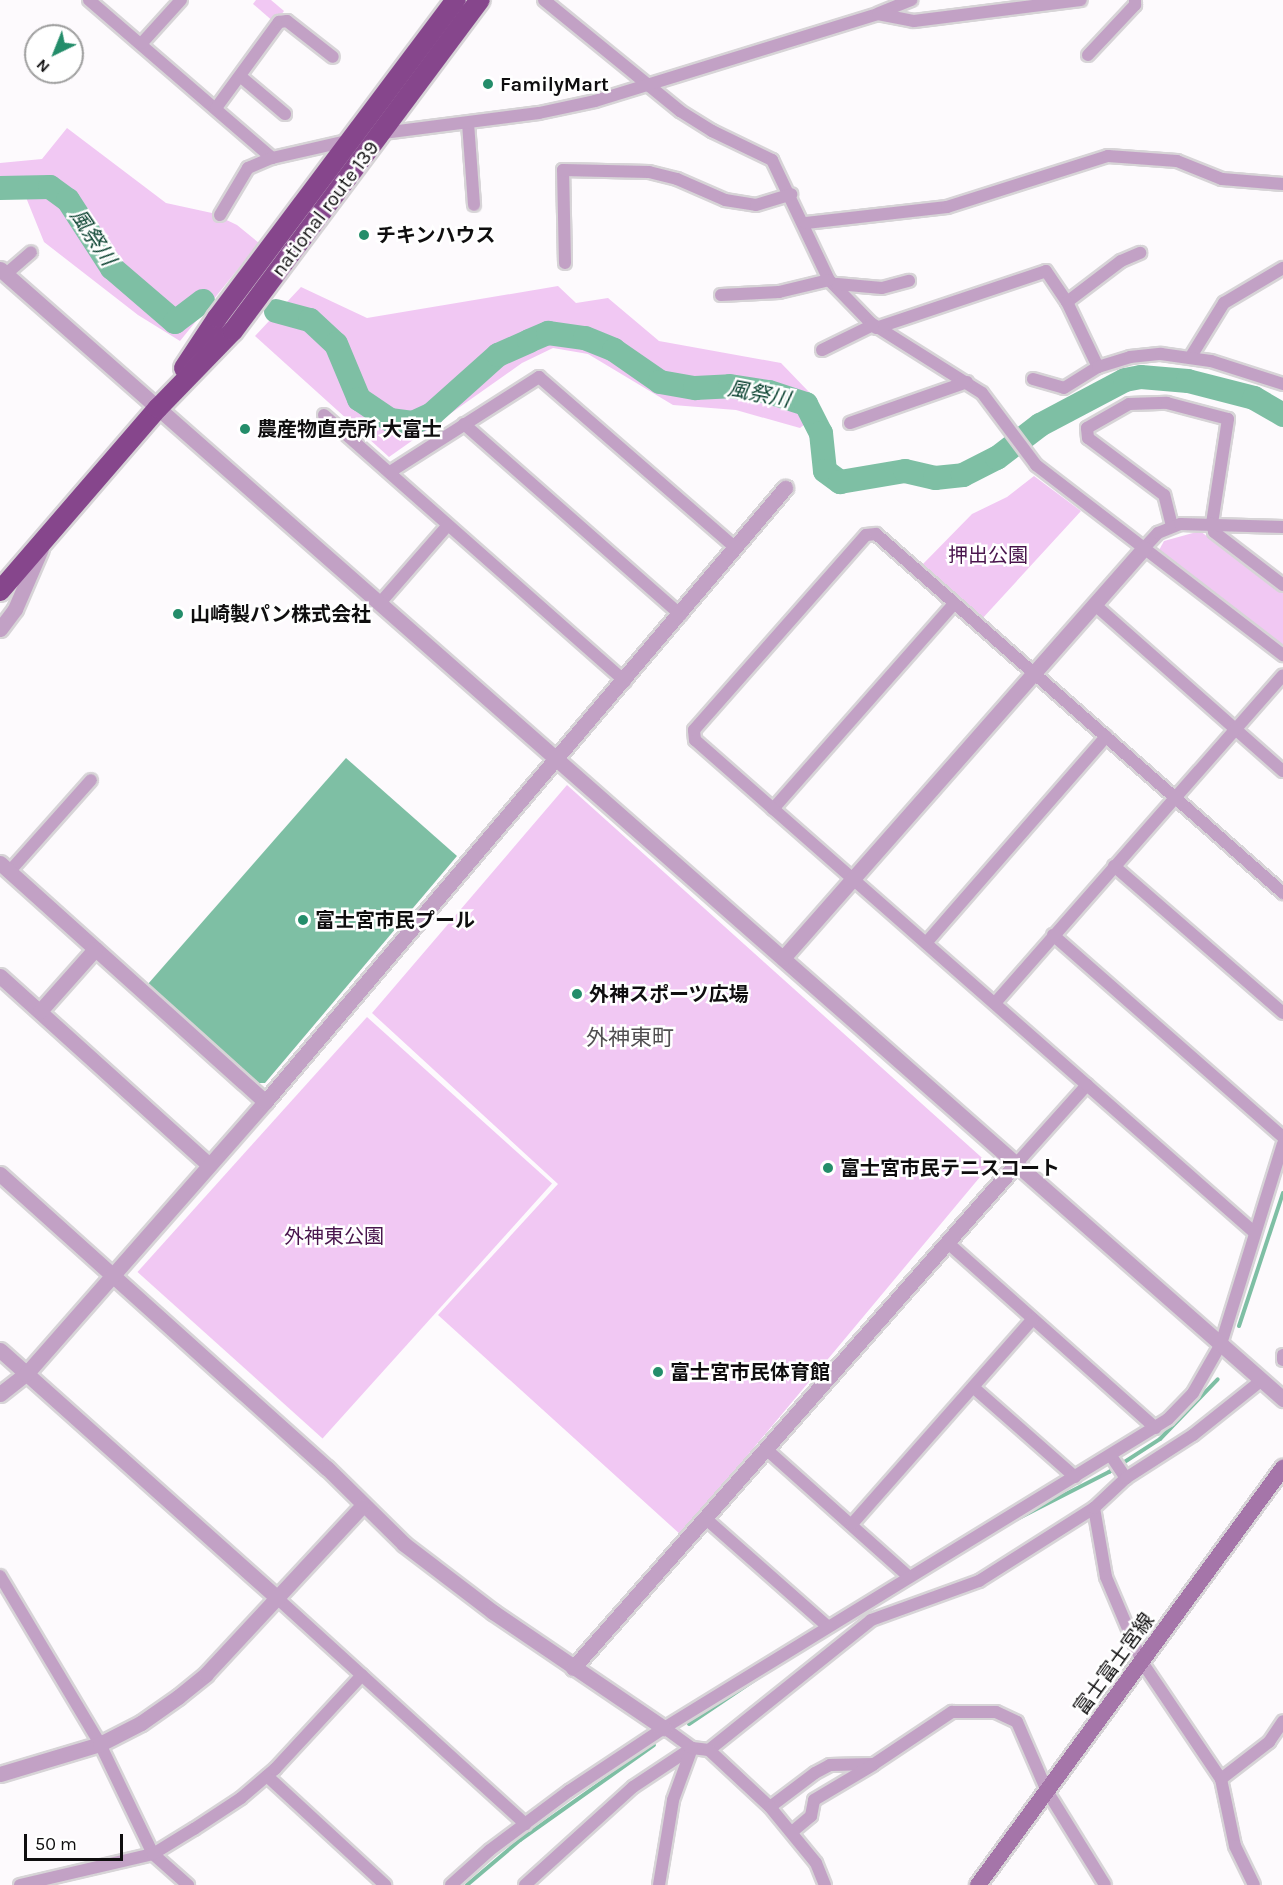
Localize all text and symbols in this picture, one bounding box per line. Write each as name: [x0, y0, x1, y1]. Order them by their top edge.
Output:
north arrow: [24, 24, 84, 84]
text: N: [32, 55, 53, 77]
place label: FamilyMart: [500, 72, 609, 96]
marker: FamilyMart: [481, 77, 495, 91]
street label: national route 139: [266, 136, 384, 282]
water label: 風祭川: [65, 204, 121, 270]
place label: チキンハウス: [376, 223, 496, 247]
marker: チキンハウス: [357, 228, 371, 242]
water label: 風祭川: [726, 376, 792, 412]
place label: 農産物直売所 大富士: [257, 417, 442, 441]
marker: 農産物直売所 大富士: [238, 422, 252, 436]
park label: 押出公園: [948, 543, 1028, 567]
place label: 山崎製パン株式会社: [190, 602, 370, 626]
marker: 山崎製パン株式会社: [171, 607, 185, 621]
place label: 富士宮市民プール: [315, 908, 475, 932]
marker: 富士宮市民プール: [296, 913, 310, 927]
place label: 外神スポーツ広場: [589, 982, 749, 1006]
marker: 外神スポーツ広場: [570, 987, 584, 1001]
district label: 外神東町: [586, 1026, 674, 1052]
place label: 富士宮市民テニスコート: [840, 1156, 1060, 1180]
marker: 富士宮市民テニスコート: [821, 1161, 835, 1175]
park label: 外神東公園: [284, 1224, 384, 1248]
place label: 富士宮市民体育館: [670, 1360, 830, 1384]
marker: 富士宮市民体育館: [651, 1365, 665, 1379]
street label: 富士富士宮線: [1069, 1608, 1159, 1720]
scale bar: [27, 1822, 126, 1860]
text: 50 m: [35, 1833, 77, 1855]

